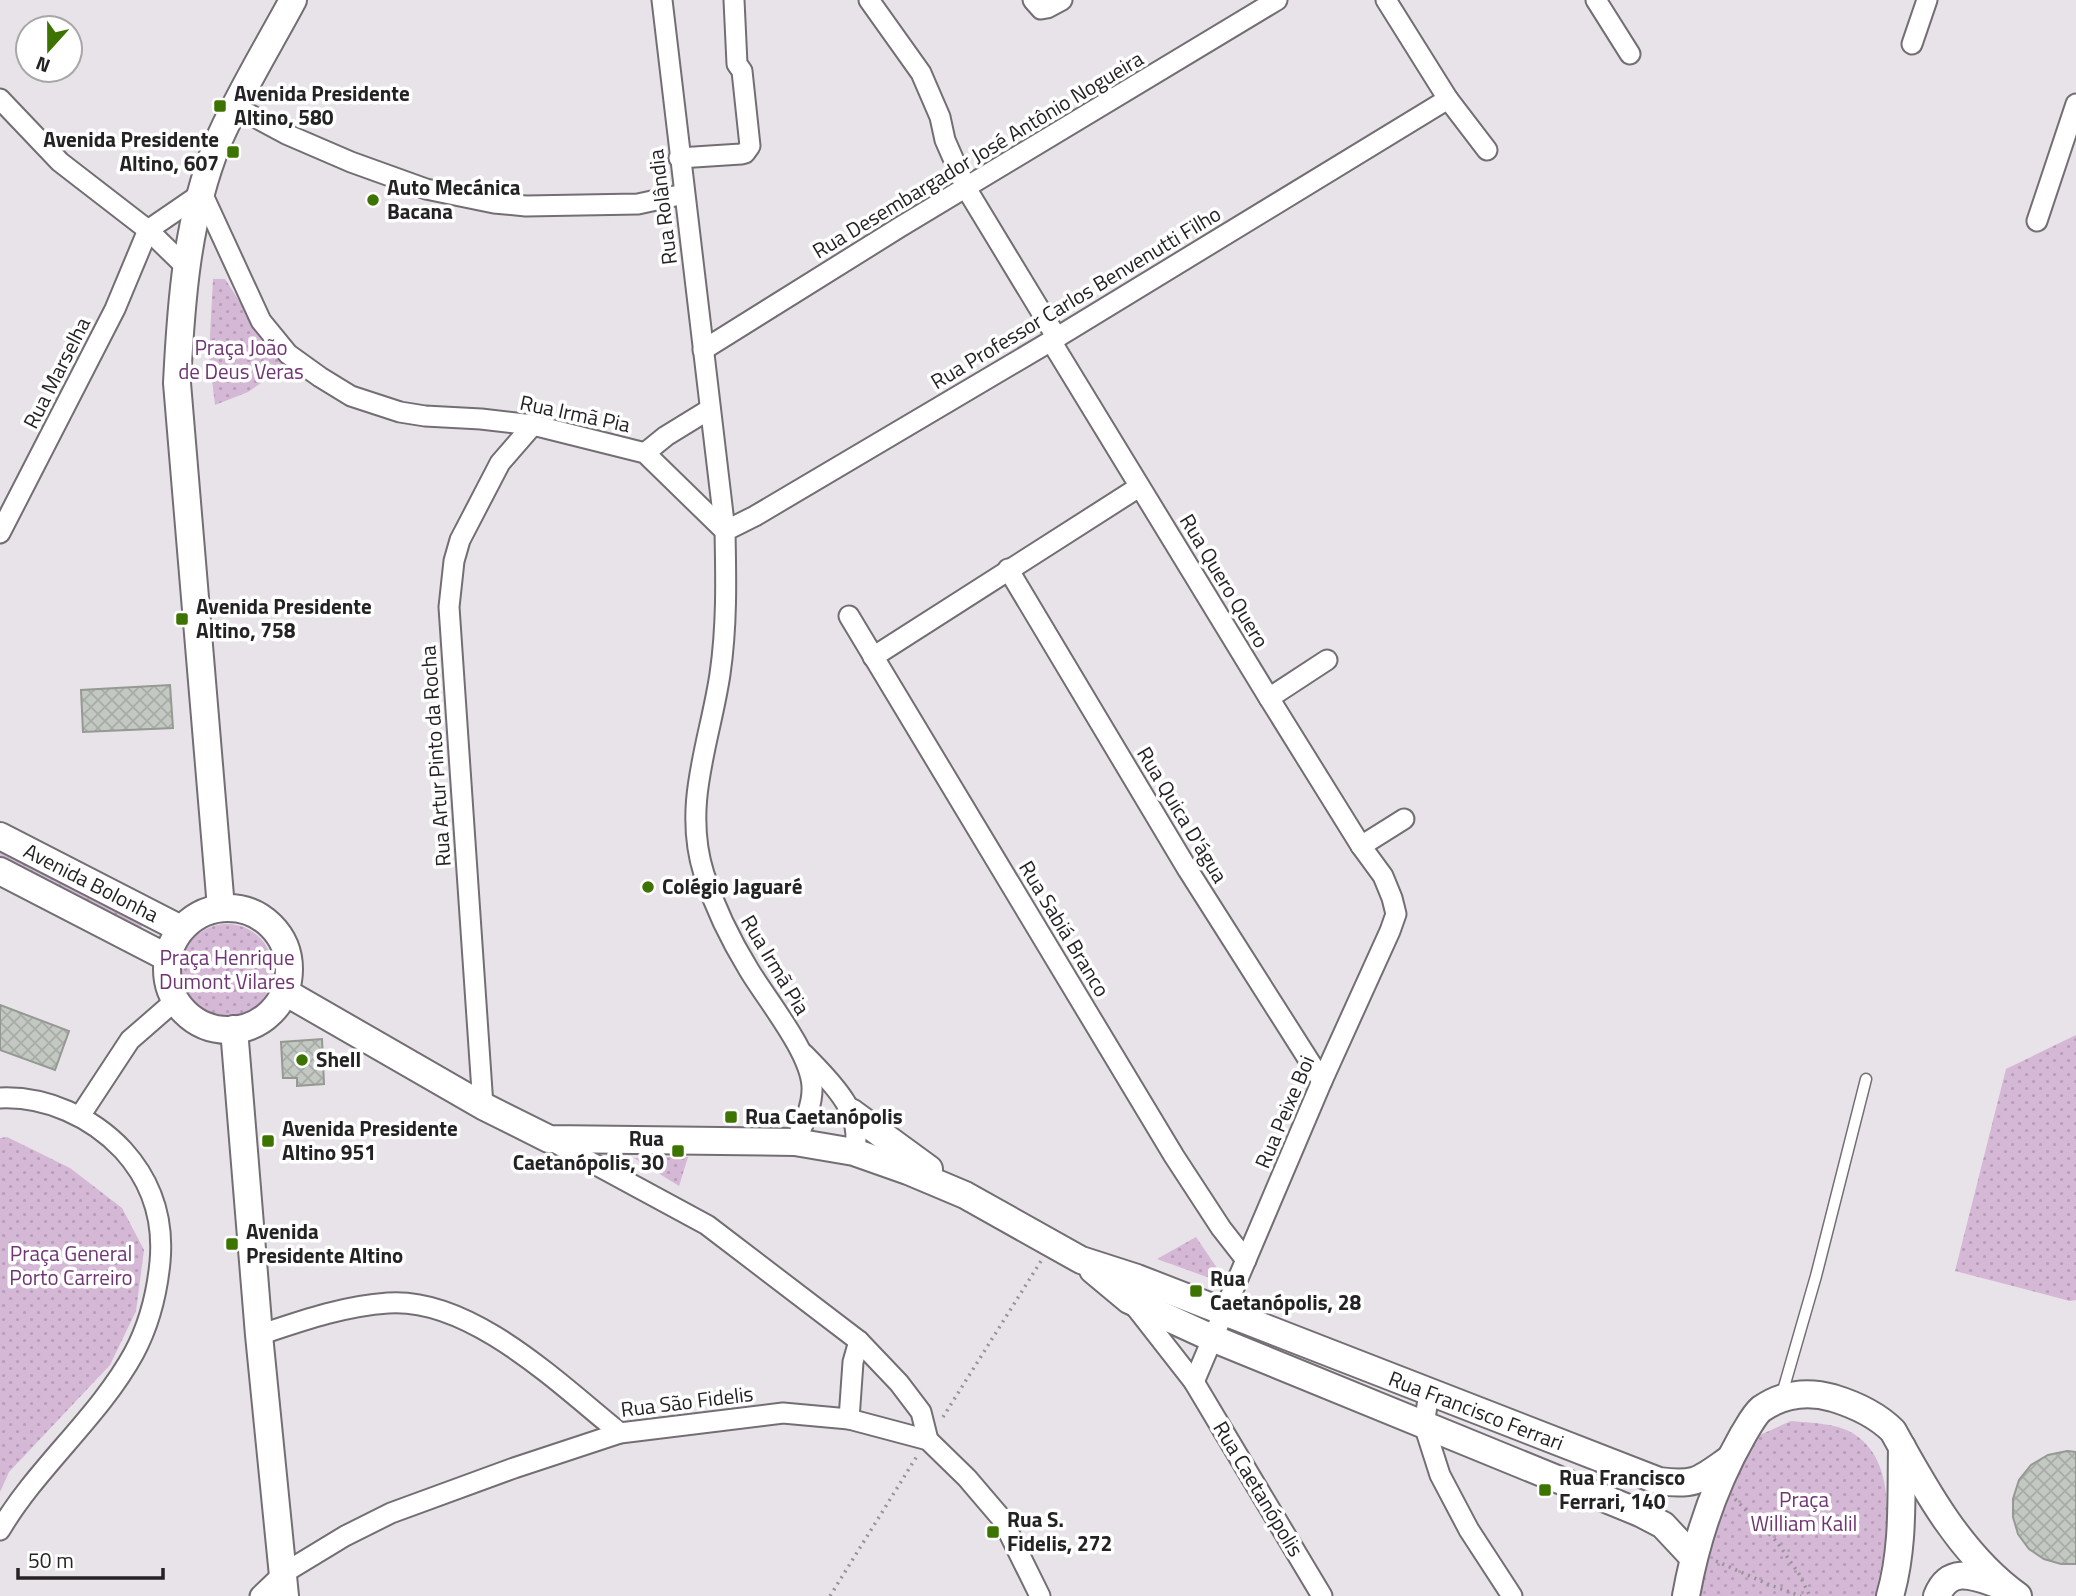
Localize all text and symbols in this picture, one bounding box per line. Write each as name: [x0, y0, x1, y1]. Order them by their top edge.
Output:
north arrow: [14, 14, 84, 84]
street label: Rua Desembargador José Antônio Nogueira: [806, 42, 1150, 266]
text: N: [31, 49, 54, 81]
place label: Avenida Presidente Altino, 580: [234, 77, 410, 133]
marker: Avenida Presidente Altino, 580: [212, 98, 228, 114]
place label: Avenida Presidente Altino, 607: [43, 123, 219, 179]
marker: Avenida Presidente Altino, 607: [225, 144, 241, 160]
street label: Rua Rolândia: [639, 147, 685, 267]
place label: Auto Mecánica Bacana: [387, 171, 521, 227]
marker: Auto Mecánica Bacana: [365, 192, 381, 208]
street label: Rua Professor Carlos Benvenutti Filho: [924, 198, 1227, 397]
street label: Rua Marselha: [14, 311, 98, 434]
park label: Praça João de Deus Veras: [178, 331, 304, 387]
street label: Rua Irmã Pia: [517, 386, 634, 440]
street label: Rua Quero Quero: [1172, 507, 1278, 654]
place label: Avenida Presidente Altino, 758: [196, 590, 372, 646]
marker: Avenida Presidente Altino, 758: [174, 611, 190, 627]
street label: Rua Artur Pinto da Rocha: [411, 644, 459, 868]
street label: Rua Quica D'água: [1129, 740, 1236, 889]
street label: Avenida Bolonha: [18, 834, 165, 930]
street label: Rua Sabiá Branco: [1011, 854, 1118, 1003]
place label: Colégio Jaguaré: [662, 870, 802, 902]
marker: Colégio Jaguaré: [640, 879, 656, 895]
street label: Rua Irmã Pia: [733, 908, 819, 1021]
park label: Praça Henrique Dumont Vilares: [159, 941, 295, 997]
place label: Shell: [316, 1043, 361, 1075]
street label: Rua Peixe Boi: [1246, 1050, 1322, 1173]
marker: Shell: [294, 1052, 310, 1068]
place label: Rua Caetanópolis: [745, 1100, 903, 1132]
marker: Rua Caetanópolis: [723, 1109, 739, 1125]
place label: Avenida Presidente Altino 951: [282, 1112, 458, 1168]
place label: Rua Caetanópolis, 30: [513, 1122, 664, 1178]
marker: Avenida Presidente Altino 951: [260, 1133, 276, 1149]
marker: Rua Caetanópolis, 30: [670, 1143, 686, 1159]
place label: Avenida Presidente Altino: [246, 1215, 403, 1271]
marker: Avenida Presidente Altino: [224, 1236, 240, 1252]
park label: Praça General Porto Carreiro: [9, 1237, 133, 1293]
place label: Rua Caetanópolis, 28: [1210, 1262, 1362, 1318]
marker: Rua Caetanópolis, 28: [1188, 1283, 1204, 1299]
street label: Rua Francisco Ferrari: [1384, 1362, 1569, 1458]
street label: Rua São Fidelis: [619, 1377, 755, 1425]
street label: Rua Caetanópolis: [1206, 1415, 1312, 1562]
place label: Rua Francisco Ferrari, 140: [1559, 1461, 1685, 1517]
marker: Rua Francisco Ferrari, 140: [1537, 1482, 1553, 1498]
park label: Praça William Kalil: [1751, 1483, 1857, 1539]
place label: Rua S. Fidelis, 272: [1007, 1503, 1112, 1559]
marker: Rua S. Fidelis, 272: [985, 1524, 1001, 1540]
scale bar: [18, 1536, 163, 1580]
text: 50 m: [28, 1544, 74, 1576]

